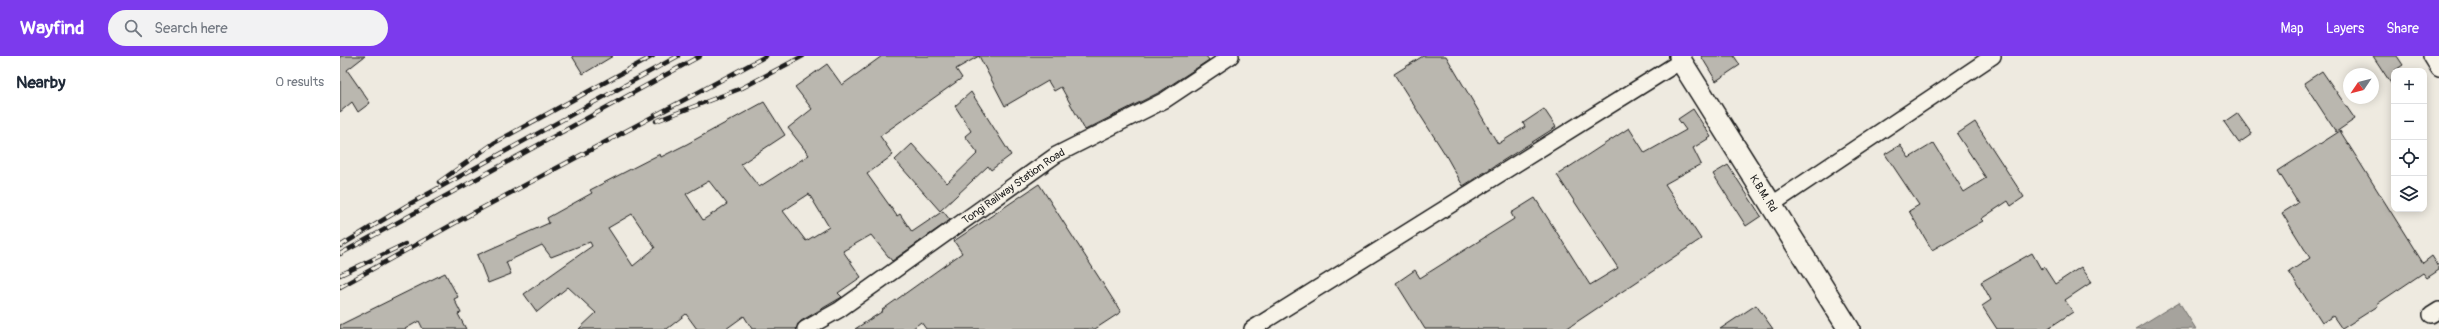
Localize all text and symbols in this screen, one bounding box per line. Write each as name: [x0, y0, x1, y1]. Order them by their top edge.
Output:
search box: [108, 10, 388, 46]
text: Wayfind: [20, 16, 84, 40]
icon: search: [122, 17, 144, 39]
text: Search here: [154, 19, 228, 38]
text: Map: [2281, 20, 2304, 37]
text: Layers: [2326, 20, 2364, 37]
text: Share: [2386, 20, 2419, 37]
north arrow: [2343, 68, 2379, 104]
map controls: [2391, 68, 2427, 212]
button: +: [2391, 68, 2427, 104]
text: Nearby: [16, 72, 65, 93]
text: 0 results: [275, 74, 324, 90]
button: −: [2391, 104, 2427, 140]
button: locate: [2391, 140, 2427, 176]
street label: Tongi Railway Station Road: [960, 145, 1067, 227]
street label: K.B.M. Rd: [1747, 172, 1780, 214]
button: layers: [2391, 176, 2427, 212]

